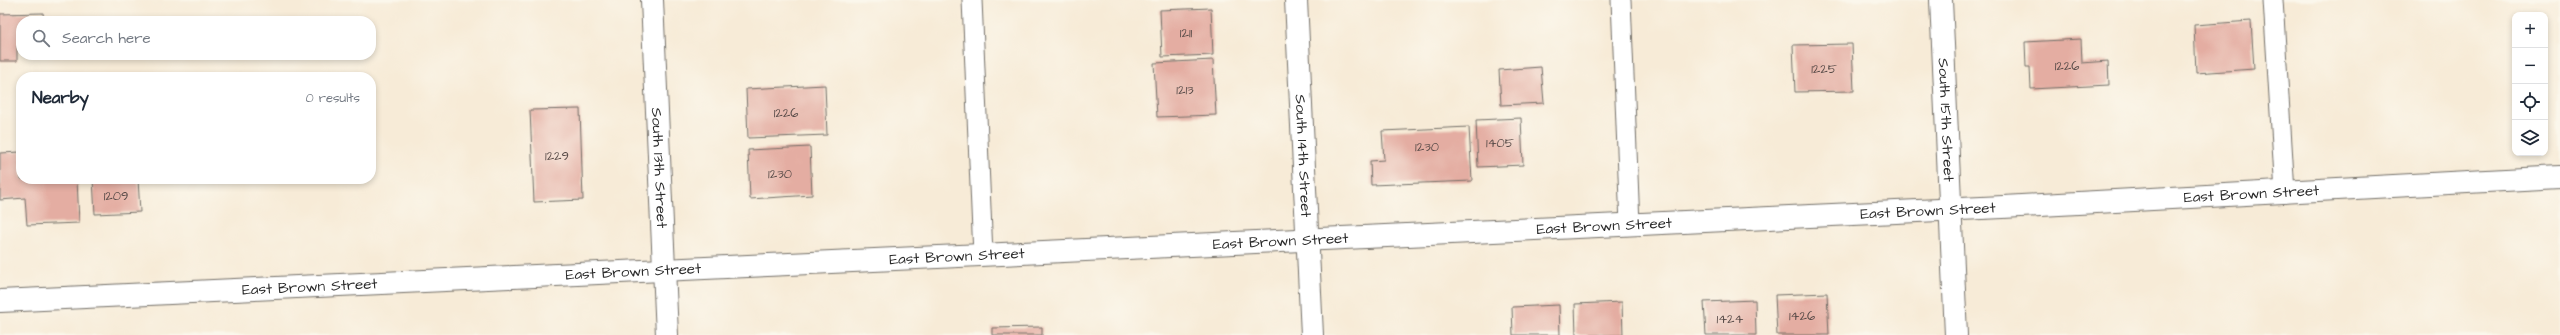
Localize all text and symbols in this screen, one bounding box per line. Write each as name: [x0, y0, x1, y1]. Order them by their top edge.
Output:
map controls: [2512, 12, 2548, 156]
button: +: [2512, 12, 2548, 48]
search box: [16, 16, 376, 60]
house number: 1211: [1180, 24, 1193, 42]
icon: search: [30, 27, 52, 49]
text: Search here: [62, 28, 151, 49]
button: −: [2512, 48, 2548, 84]
house number: 1226: [2055, 57, 2079, 75]
street label: South 15th Street: [1933, 58, 1959, 182]
house number: 1225: [1811, 60, 1837, 78]
house number: 1213: [1176, 81, 1194, 99]
button: locate: [2512, 84, 2548, 120]
text: Nearby: [32, 86, 89, 110]
text: 0 results: [305, 89, 360, 107]
street label: South 14th Street: [1290, 94, 1316, 218]
house number: 1226: [774, 104, 798, 122]
street label: South 13th Street: [646, 107, 672, 229]
button: layers: [2512, 120, 2548, 156]
house number: 1405: [1486, 134, 1514, 152]
house number: 1230: [1415, 138, 1439, 156]
house number: 1229: [545, 147, 569, 165]
house number: 1230: [768, 165, 792, 183]
street label: East Brown Street: [2183, 180, 2320, 208]
house number: 1209: [104, 187, 128, 205]
street label: East Brown Street: [1860, 197, 1996, 225]
street label: East Brown Street: [1536, 213, 1672, 240]
street label: East Brown Street: [1212, 228, 1349, 255]
street label: East Brown Street: [889, 243, 1025, 270]
street label: East Brown Street: [565, 258, 702, 285]
street label: East Brown Street: [241, 273, 378, 301]
house number: 1426: [1789, 307, 1815, 325]
house number: 1424: [1717, 310, 1744, 328]

